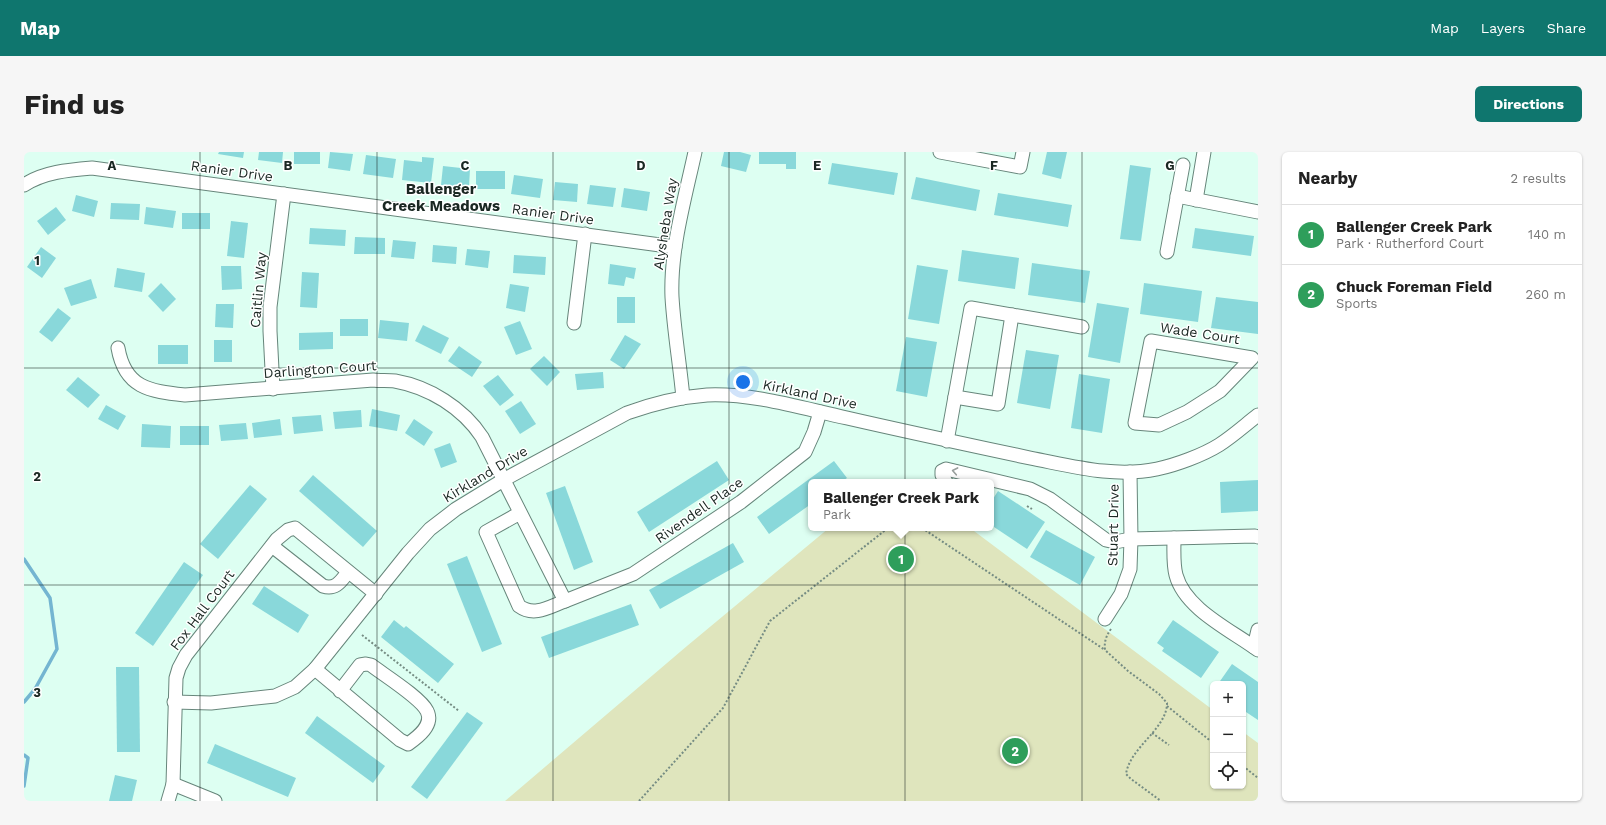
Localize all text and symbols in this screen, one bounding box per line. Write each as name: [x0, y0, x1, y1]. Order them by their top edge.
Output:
text: Map: [20, 17, 60, 40]
text: Map: [1430, 20, 1459, 36]
text: Layers: [1481, 20, 1525, 36]
text: Share: [1547, 20, 1586, 36]
button: Directions: [1475, 86, 1582, 122]
text: Find us: [24, 88, 124, 121]
street label: Ranier Drive: [190, 157, 274, 185]
text: A: [108, 158, 117, 173]
text: B: [284, 158, 293, 173]
text: C: [461, 158, 470, 173]
text: D: [636, 158, 646, 173]
text: E: [813, 158, 821, 173]
text: F: [990, 158, 998, 173]
text: G: [1165, 158, 1175, 173]
text: Nearby: [1298, 168, 1357, 188]
text: 2 results: [1511, 171, 1566, 186]
street label: Alysheba Way: [650, 176, 680, 271]
district label: Ballenger Creek Meadows: [382, 180, 500, 215]
street label: Ranier Drive: [511, 200, 595, 228]
text: Ballenger Creek Park: [1336, 218, 1492, 236]
text: 1: [1308, 227, 1314, 242]
text: 140 m: [1528, 227, 1566, 242]
text: Park · Rutherford Court: [1336, 236, 1484, 251]
street label: Caitlin Way: [247, 251, 269, 328]
text: 1: [34, 253, 40, 268]
text: Chuck Foreman Field: [1336, 278, 1492, 296]
text: 2: [1307, 287, 1315, 302]
text: 260 m: [1526, 287, 1566, 302]
text: Sports: [1336, 296, 1377, 311]
street label: Wade Court: [1159, 319, 1241, 347]
street label: Darlington Court: [263, 357, 377, 381]
your location: [733, 372, 753, 392]
street label: Kirkland Drive: [761, 376, 859, 412]
street label: Kirkland Drive: [440, 442, 530, 506]
one-way arrow: [951, 467, 958, 475]
text: 2: [33, 469, 41, 484]
street label: Rivendell Place: [652, 474, 746, 546]
popup: [808, 479, 994, 531]
street label: Stuart Drive: [1104, 484, 1122, 566]
text: Ballenger Creek Park: [823, 489, 979, 507]
text: Park: [823, 507, 851, 522]
pin: 1: [888, 544, 914, 574]
street label: Fox Hall Court: [167, 567, 238, 653]
map controls: [1210, 681, 1246, 789]
button: +: [1210, 681, 1246, 717]
text: 3: [33, 685, 41, 700]
button: −: [1210, 717, 1246, 753]
pin: 2: [1002, 736, 1028, 766]
button: locate: [1210, 753, 1246, 789]

